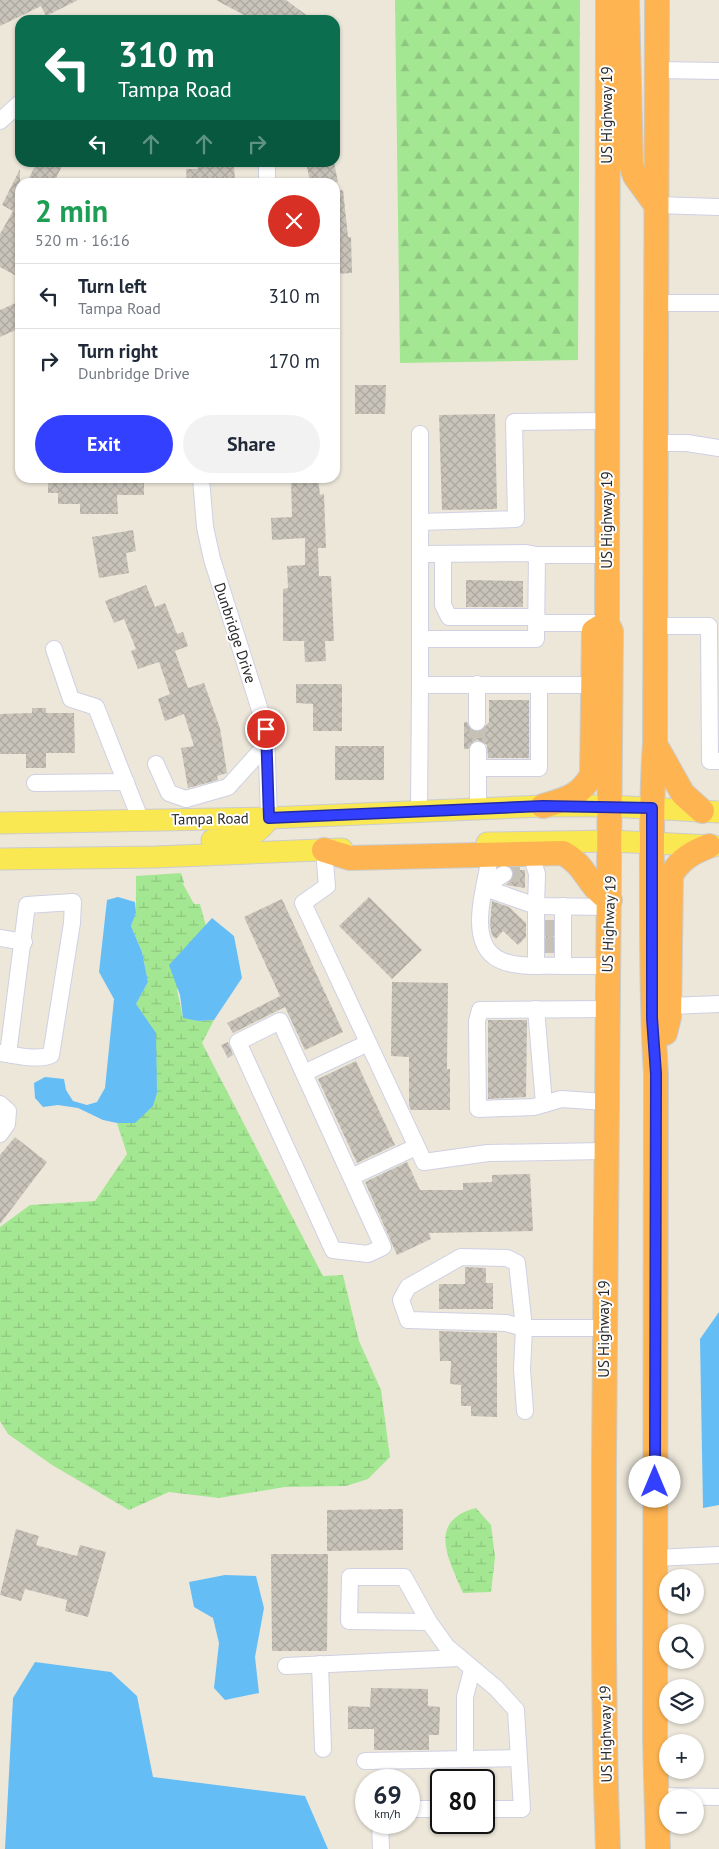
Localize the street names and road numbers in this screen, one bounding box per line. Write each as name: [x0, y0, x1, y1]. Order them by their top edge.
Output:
street label: US Highway 19: [597, 66, 616, 164]
street label: US Highway 19: [597, 471, 616, 569]
street label: Dunbridge Drive: [210, 580, 261, 686]
street label: Tampa Road: [171, 808, 249, 829]
street label: US Highway 19: [597, 875, 620, 973]
street label: US Highway 19: [594, 1280, 613, 1378]
street label: US Highway 19: [595, 1685, 616, 1783]

